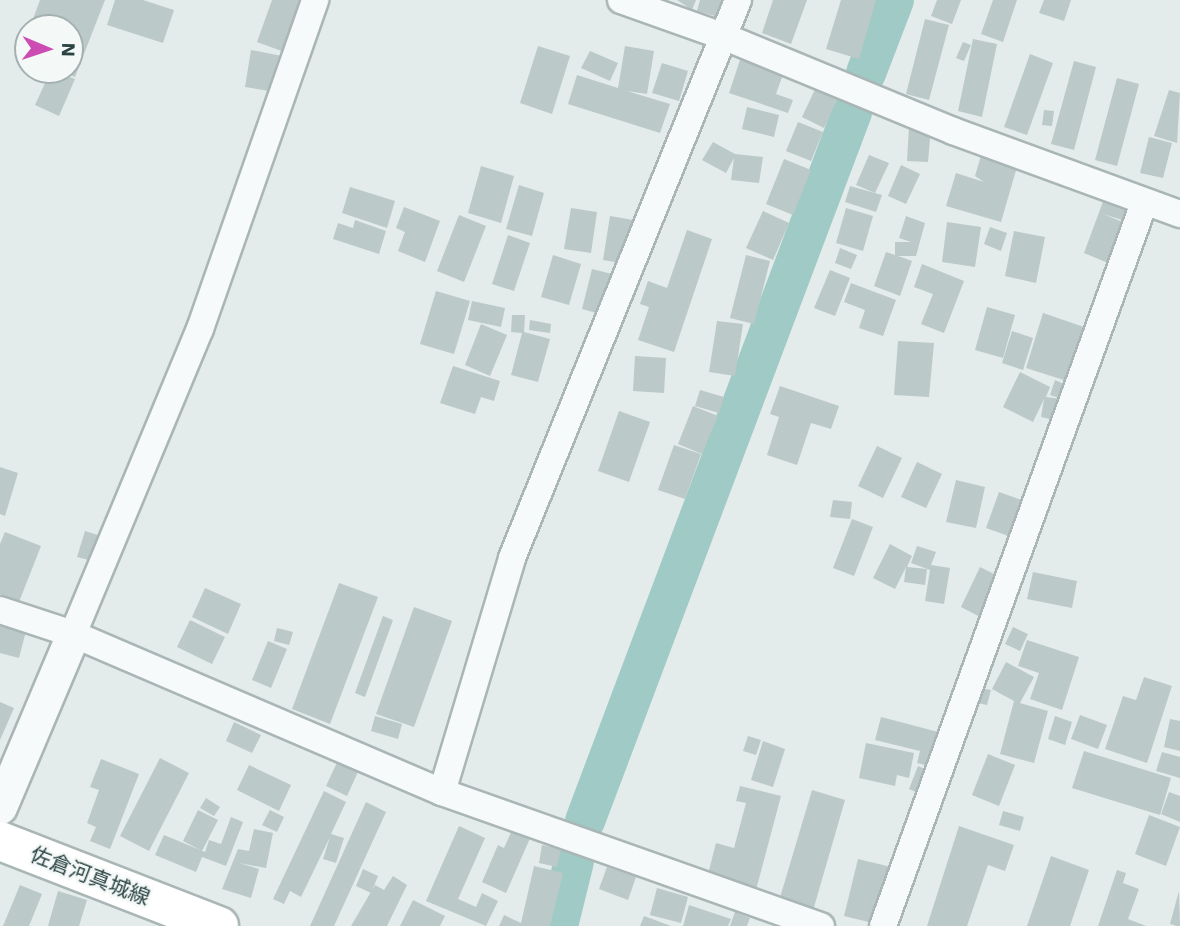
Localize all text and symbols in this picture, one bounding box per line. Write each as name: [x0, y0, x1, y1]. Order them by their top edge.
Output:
north arrow: [14, 14, 84, 84]
text: N: [57, 42, 80, 57]
street label: 佐倉河真城線: [27, 842, 153, 910]

